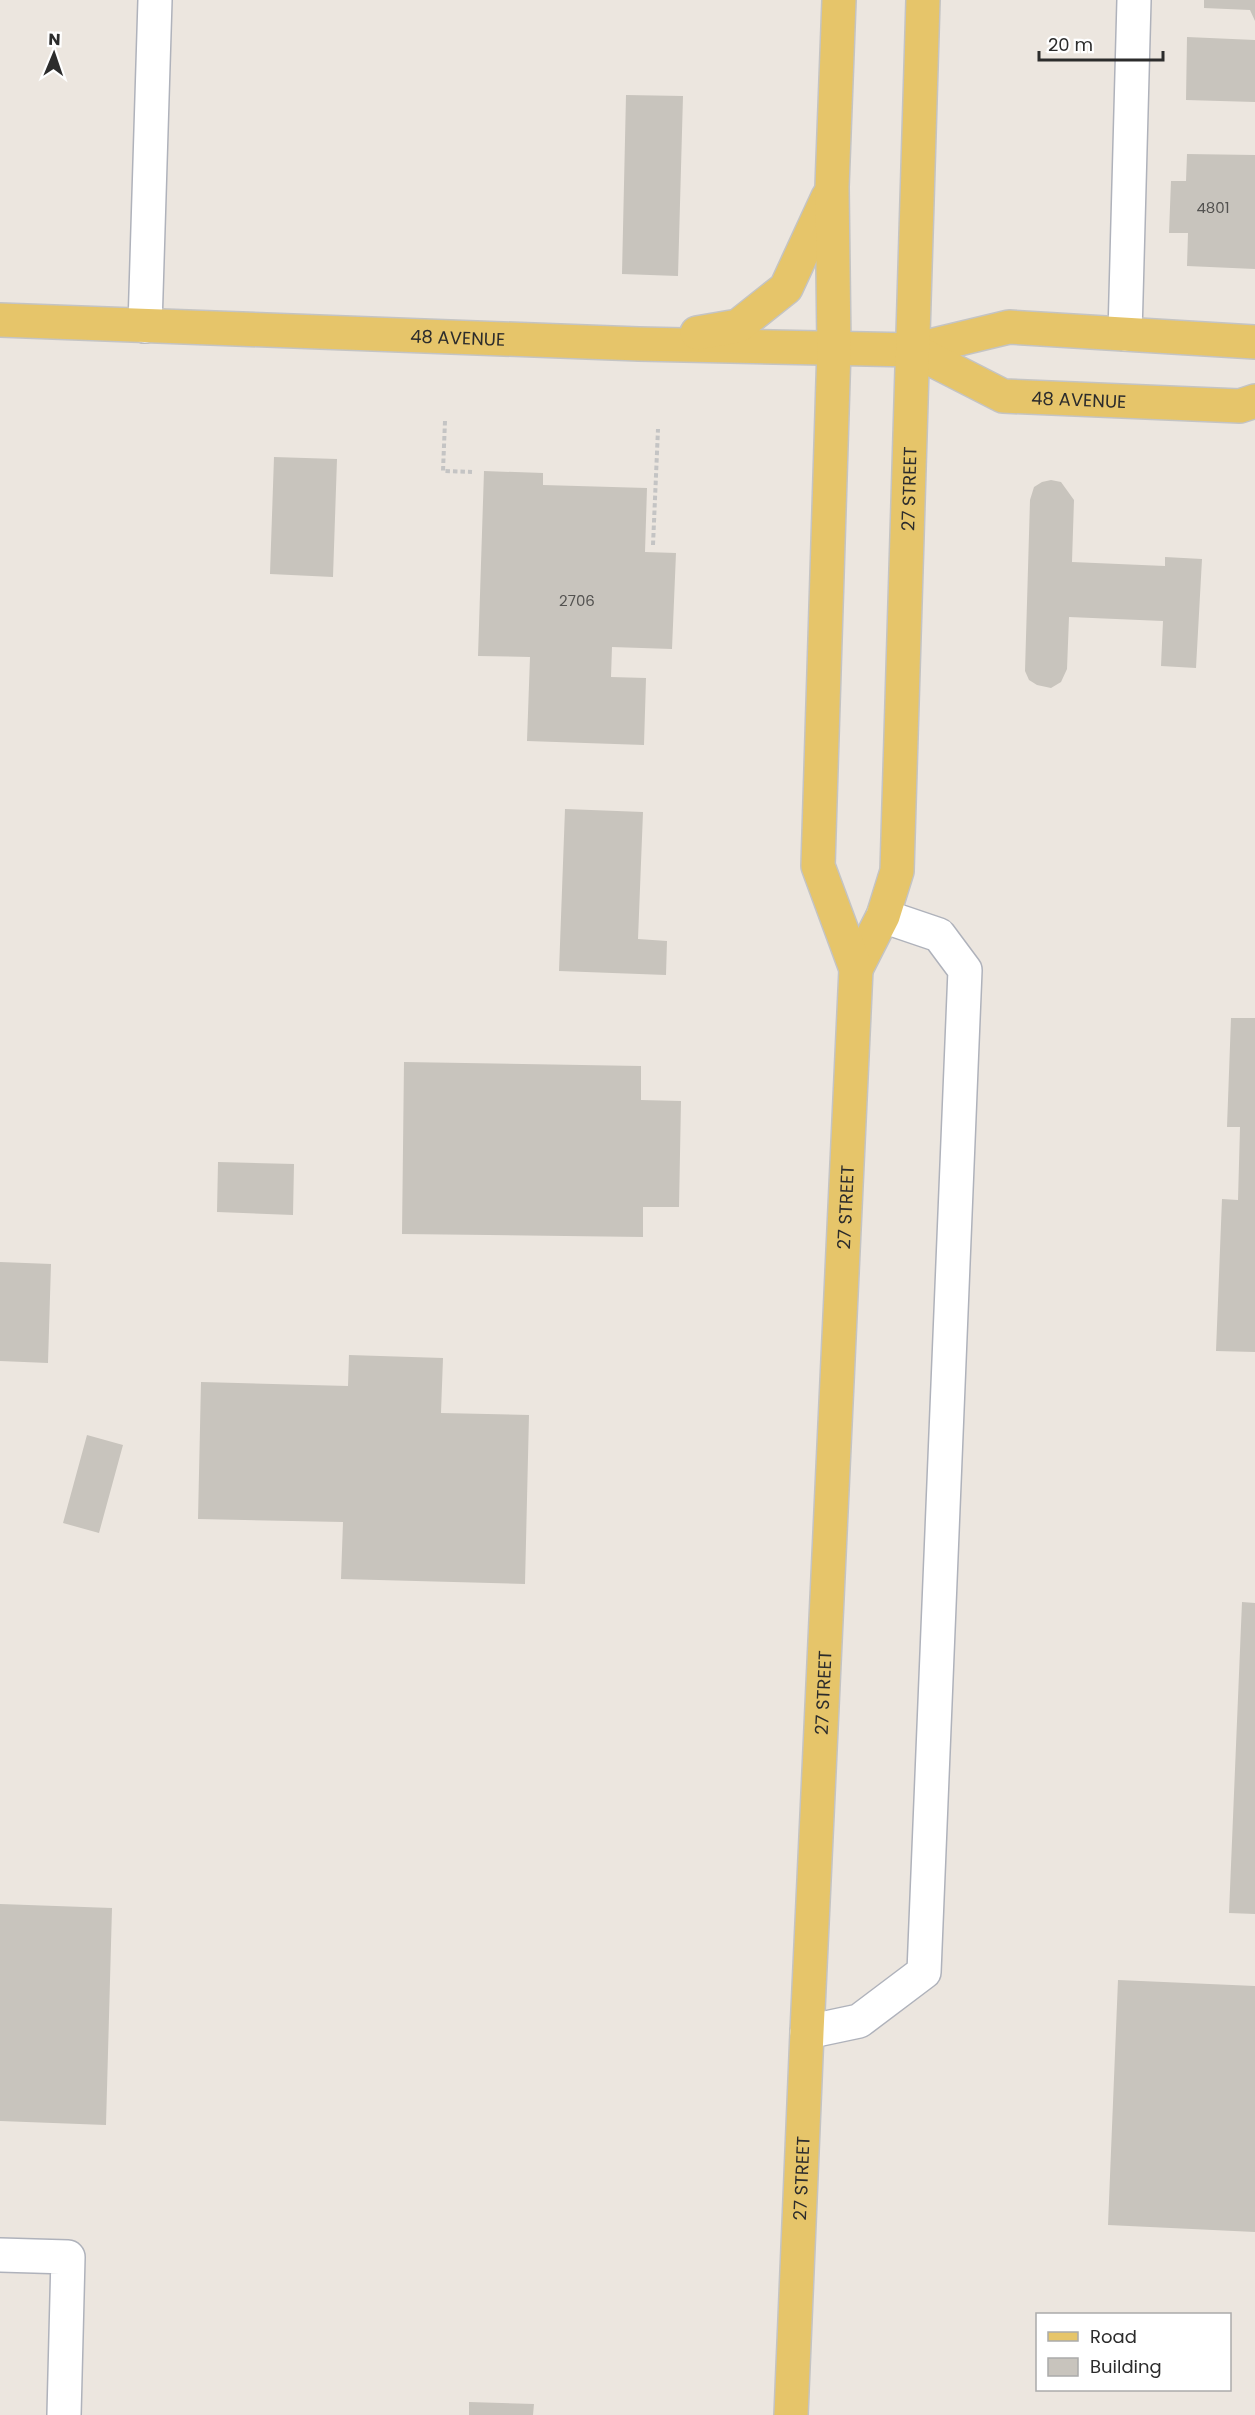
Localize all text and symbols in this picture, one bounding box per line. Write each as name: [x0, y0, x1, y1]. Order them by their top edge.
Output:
north arrow: [24, 24, 84, 84]
scale bar: [1039, 24, 1164, 62]
text: N: [48, 28, 61, 51]
text: 20 m: [1048, 32, 1093, 57]
house number: 4801: [1196, 197, 1230, 218]
street label: 48 AVENUE: [410, 323, 506, 351]
street label: 48 AVENUE: [1031, 385, 1127, 414]
street label: 27 STREET: [895, 446, 922, 531]
house number: 2706: [559, 590, 595, 611]
street label: 27 STREET: [831, 1164, 859, 1250]
street label: 27 STREET: [808, 1650, 837, 1735]
street label: 27 STREET: [787, 2135, 815, 2221]
legend: [1036, 2313, 1231, 2391]
text: Road: [1090, 2324, 1137, 2349]
text: Building: [1090, 2354, 1162, 2379]

